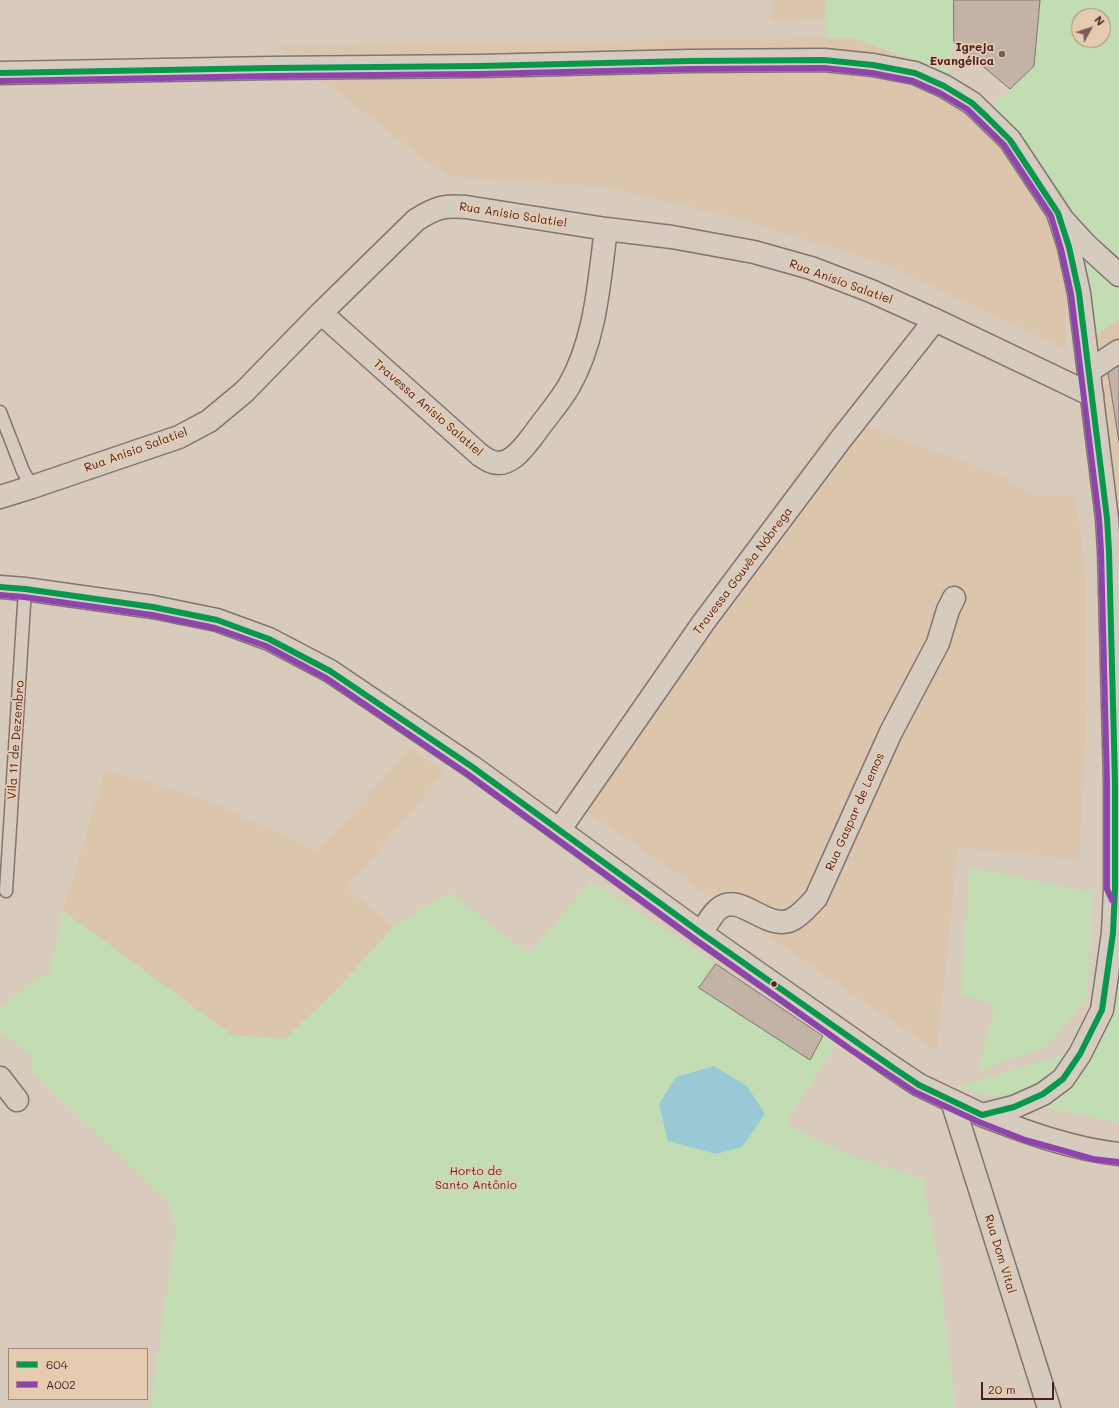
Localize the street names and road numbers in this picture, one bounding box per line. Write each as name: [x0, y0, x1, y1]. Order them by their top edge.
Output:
street label: Rua Anísio Salatiel: [458, 199, 568, 231]
street label: Rua Anísio Salatiel: [787, 257, 895, 307]
street label: Travessa Anísio Salatiel: [370, 357, 486, 459]
street label: Rua Anísio Salatiel: [82, 425, 190, 475]
street label: Travessa Gouvêa Nóbrega: [690, 504, 796, 638]
street label: Vila 11 de Dezembro: [5, 680, 27, 800]
street label: Rua Gaspar de Lemos: [822, 751, 888, 873]
street label: Rua Dom Vital: [981, 1213, 1019, 1295]

